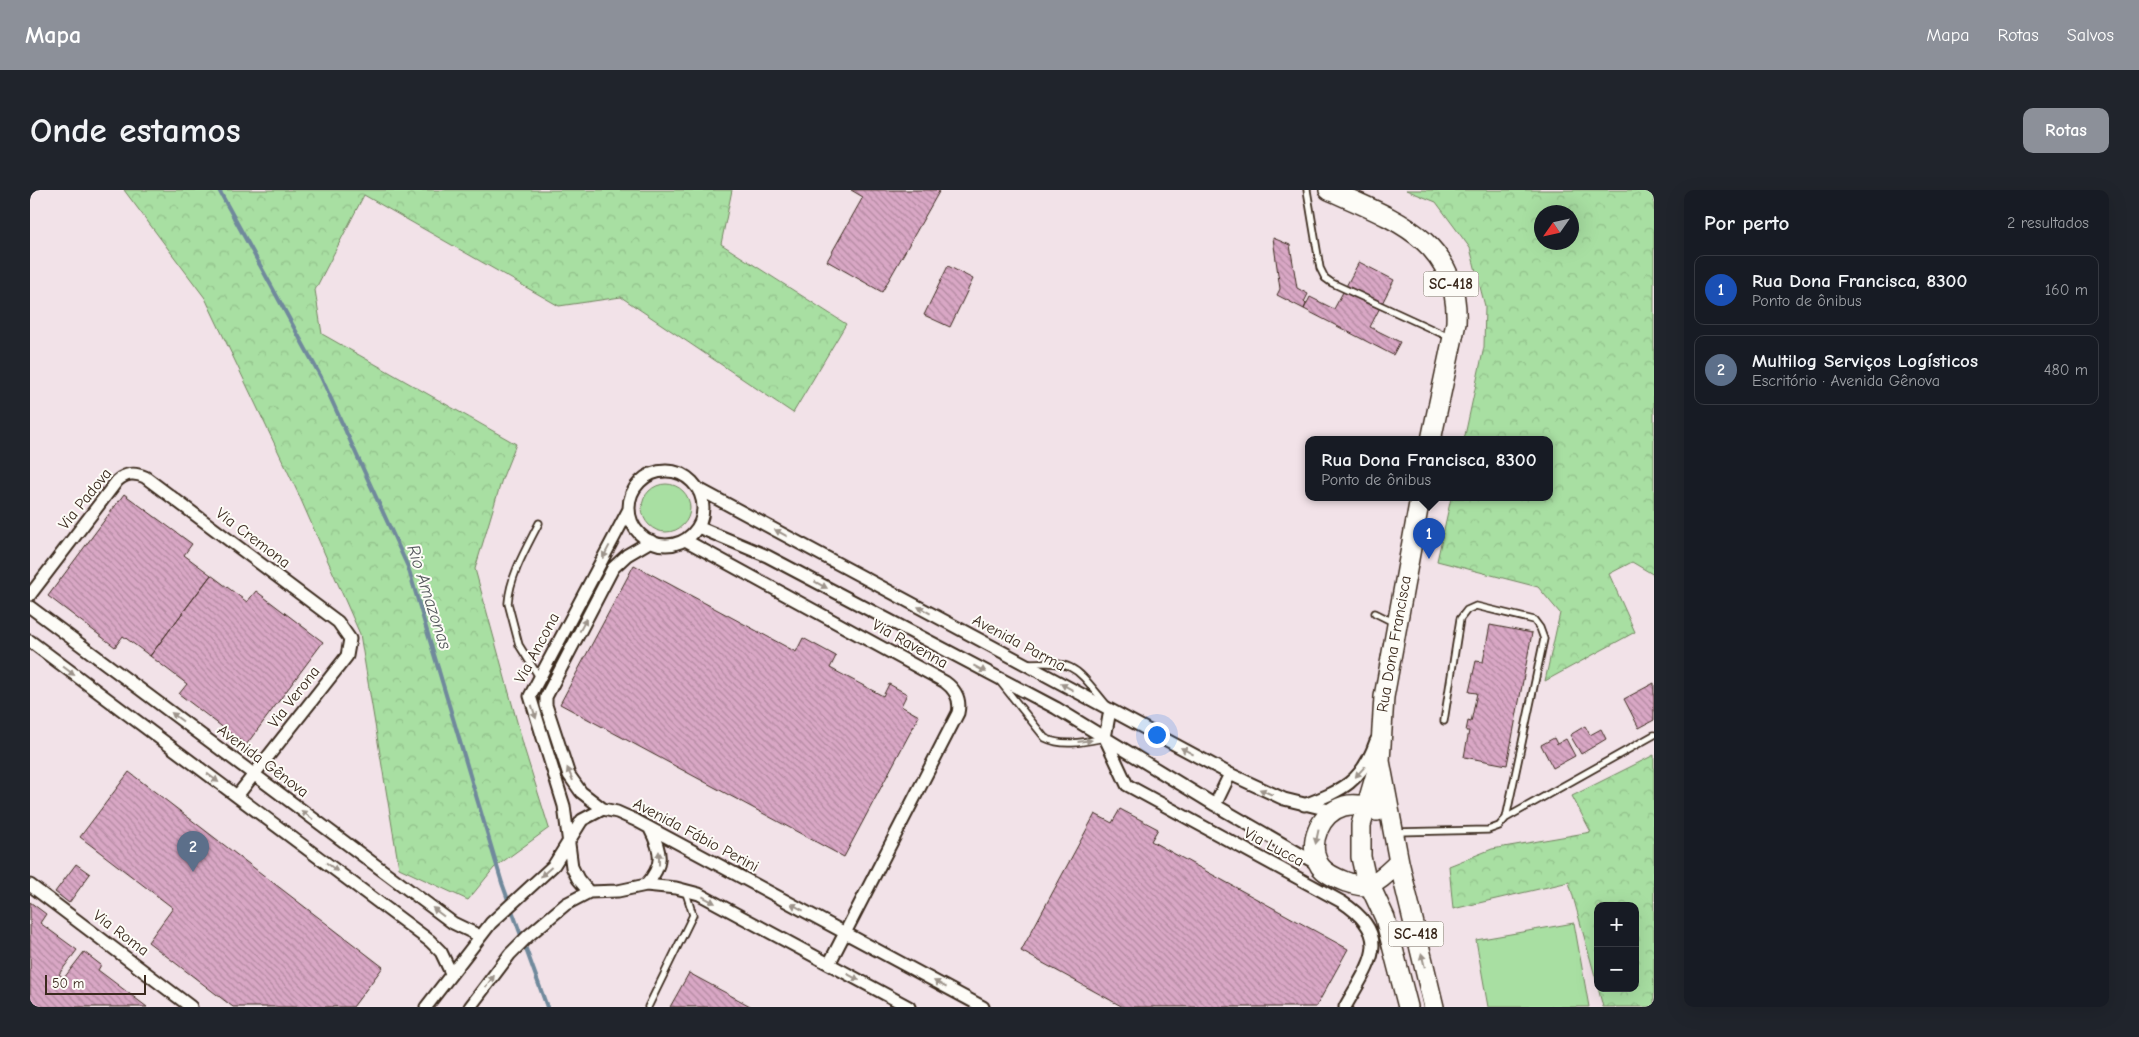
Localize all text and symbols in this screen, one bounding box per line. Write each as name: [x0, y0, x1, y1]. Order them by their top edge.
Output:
text: Mapa: [25, 21, 81, 49]
text: Mapa: [1926, 25, 1970, 46]
text: Rotas: [1998, 25, 2039, 46]
text: Salvos: [2067, 25, 2114, 46]
button: Rotas: [2023, 108, 2109, 153]
text: Onde estamos: [30, 110, 241, 151]
north arrow: [1534, 205, 1579, 250]
text: Por perto: [1704, 211, 1789, 235]
text: 2 resultados: [2007, 214, 2089, 232]
text: Rua Dona Francisca, 8300: [1752, 270, 1967, 292]
road number: SC-418: [1424, 272, 1478, 296]
text: 1: [1718, 281, 1724, 299]
text: 160 m: [2045, 281, 2088, 299]
text: Ponto de ônibus: [1752, 292, 1862, 310]
text: Multilog Serviços Logísticos: [1752, 350, 1978, 372]
text: 2: [1717, 361, 1725, 379]
text: 480 m: [2044, 361, 2088, 379]
text: Escritório · Avenida Gênova: [1752, 372, 1940, 390]
popup: [1305, 436, 1553, 501]
text: Rua Dona Francisca, 8300: [1321, 449, 1537, 471]
street label: Via Padova: [55, 465, 115, 533]
text: Ponto de ônibus: [1321, 471, 1431, 489]
street label: Via Cremona: [212, 504, 294, 572]
pin: 1: [1413, 518, 1445, 559]
one-way arrow: [774, 529, 788, 537]
water label: Rio Amazonas: [402, 542, 456, 652]
one-way arrow: [602, 545, 610, 559]
street label: Rua Dona Francisca: [1373, 574, 1415, 714]
one-way arrow: [814, 581, 828, 589]
one-way arrow: [917, 606, 931, 614]
street label: Via Ancona: [511, 610, 563, 686]
street label: Avenida Parma: [969, 611, 1069, 675]
street label: Via Ravenna: [869, 616, 951, 672]
one-way arrow: [579, 618, 587, 633]
street label: Via Verona: [264, 663, 324, 731]
one-way arrow: [62, 665, 75, 676]
one-way arrow: [973, 665, 988, 673]
one-way arrow: [1060, 683, 1074, 691]
one-way arrow: [531, 705, 539, 720]
one-way arrow: [171, 712, 184, 723]
street label: Avenida Gênova: [214, 721, 312, 801]
your location: [1144, 722, 1170, 748]
one-way arrow: [1077, 737, 1093, 745]
one-way arrow: [1179, 747, 1194, 755]
one-way arrow: [1354, 766, 1366, 778]
one-way arrow: [565, 767, 573, 781]
one-way arrow: [206, 773, 219, 784]
one-way arrow: [1259, 787, 1273, 795]
street label: Avenida Fábio Perini: [630, 794, 762, 876]
one-way arrow: [301, 809, 314, 820]
street label: Via Lucca: [1241, 824, 1307, 870]
one-way arrow: [1313, 829, 1321, 844]
pin: 2: [177, 831, 209, 872]
one-way arrow: [655, 850, 663, 866]
one-way arrow: [325, 862, 339, 872]
one-way arrow: [541, 866, 553, 878]
one-way arrow: [702, 896, 717, 904]
map controls: [1594, 902, 1639, 992]
button: +: [1594, 902, 1639, 947]
one-way arrow: [789, 903, 804, 911]
street label: Via Roma: [90, 906, 152, 960]
one-way arrow: [432, 906, 445, 917]
road number: SC-418: [1388, 922, 1444, 946]
button: −: [1594, 947, 1639, 992]
one-way arrow: [1419, 952, 1427, 967]
scale bar: [45, 972, 146, 995]
one-way arrow: [845, 973, 860, 981]
one-way arrow: [485, 974, 496, 987]
text: 50 m: [52, 975, 84, 992]
one-way arrow: [932, 980, 947, 988]

